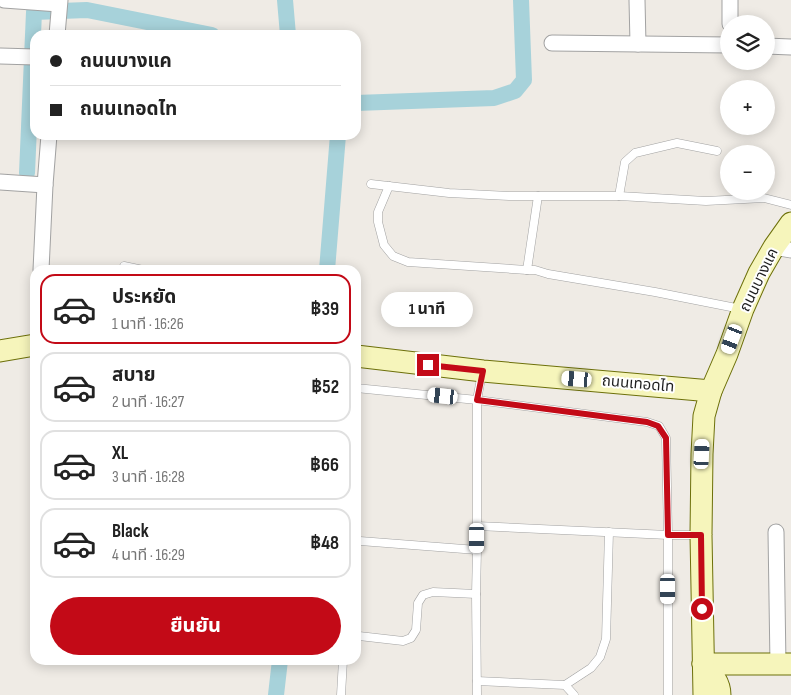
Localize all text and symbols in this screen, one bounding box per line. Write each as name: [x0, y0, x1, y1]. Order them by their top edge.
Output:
map controls: [720, 15, 775, 200]
button: layers: [720, 15, 775, 70]
text: ถนนบางแค: [80, 50, 172, 73]
button: +: [720, 80, 775, 135]
text: ถนนเทอดไท: [80, 98, 177, 121]
button: −: [720, 145, 775, 200]
street label: ถนนบางแค: [736, 245, 782, 315]
text: ประหยัด: [112, 286, 176, 309]
icon: car: [52, 287, 97, 332]
callout: 1 นาที: [382, 292, 474, 328]
text: ฿39: [310, 298, 339, 321]
text: 1 นาที: [409, 300, 445, 319]
text: 1 นาที · 16:26: [112, 315, 184, 334]
car: [719, 322, 744, 356]
route end: [417, 354, 439, 376]
text: สบาย: [112, 364, 156, 387]
icon: car: [52, 365, 97, 410]
car: [561, 370, 592, 388]
street label: ถนนเทอดไท: [601, 371, 675, 397]
text: ฿52: [311, 376, 339, 399]
car: [427, 387, 458, 405]
text: 2 นาที · 16:27: [112, 393, 184, 412]
car: [693, 439, 710, 469]
text: XL: [112, 442, 128, 465]
icon: car: [52, 443, 97, 488]
text: ฿66: [310, 454, 339, 477]
text: 3 นาที · 16:28: [112, 468, 185, 487]
text: Black: [112, 520, 149, 543]
icon: car: [52, 521, 97, 566]
car: [469, 523, 484, 553]
text: ฿48: [310, 532, 339, 555]
text: 4 นาที · 16:29: [112, 546, 185, 565]
car: [660, 574, 675, 604]
button: ยืนยัน: [50, 597, 341, 655]
route start: [691, 598, 713, 620]

